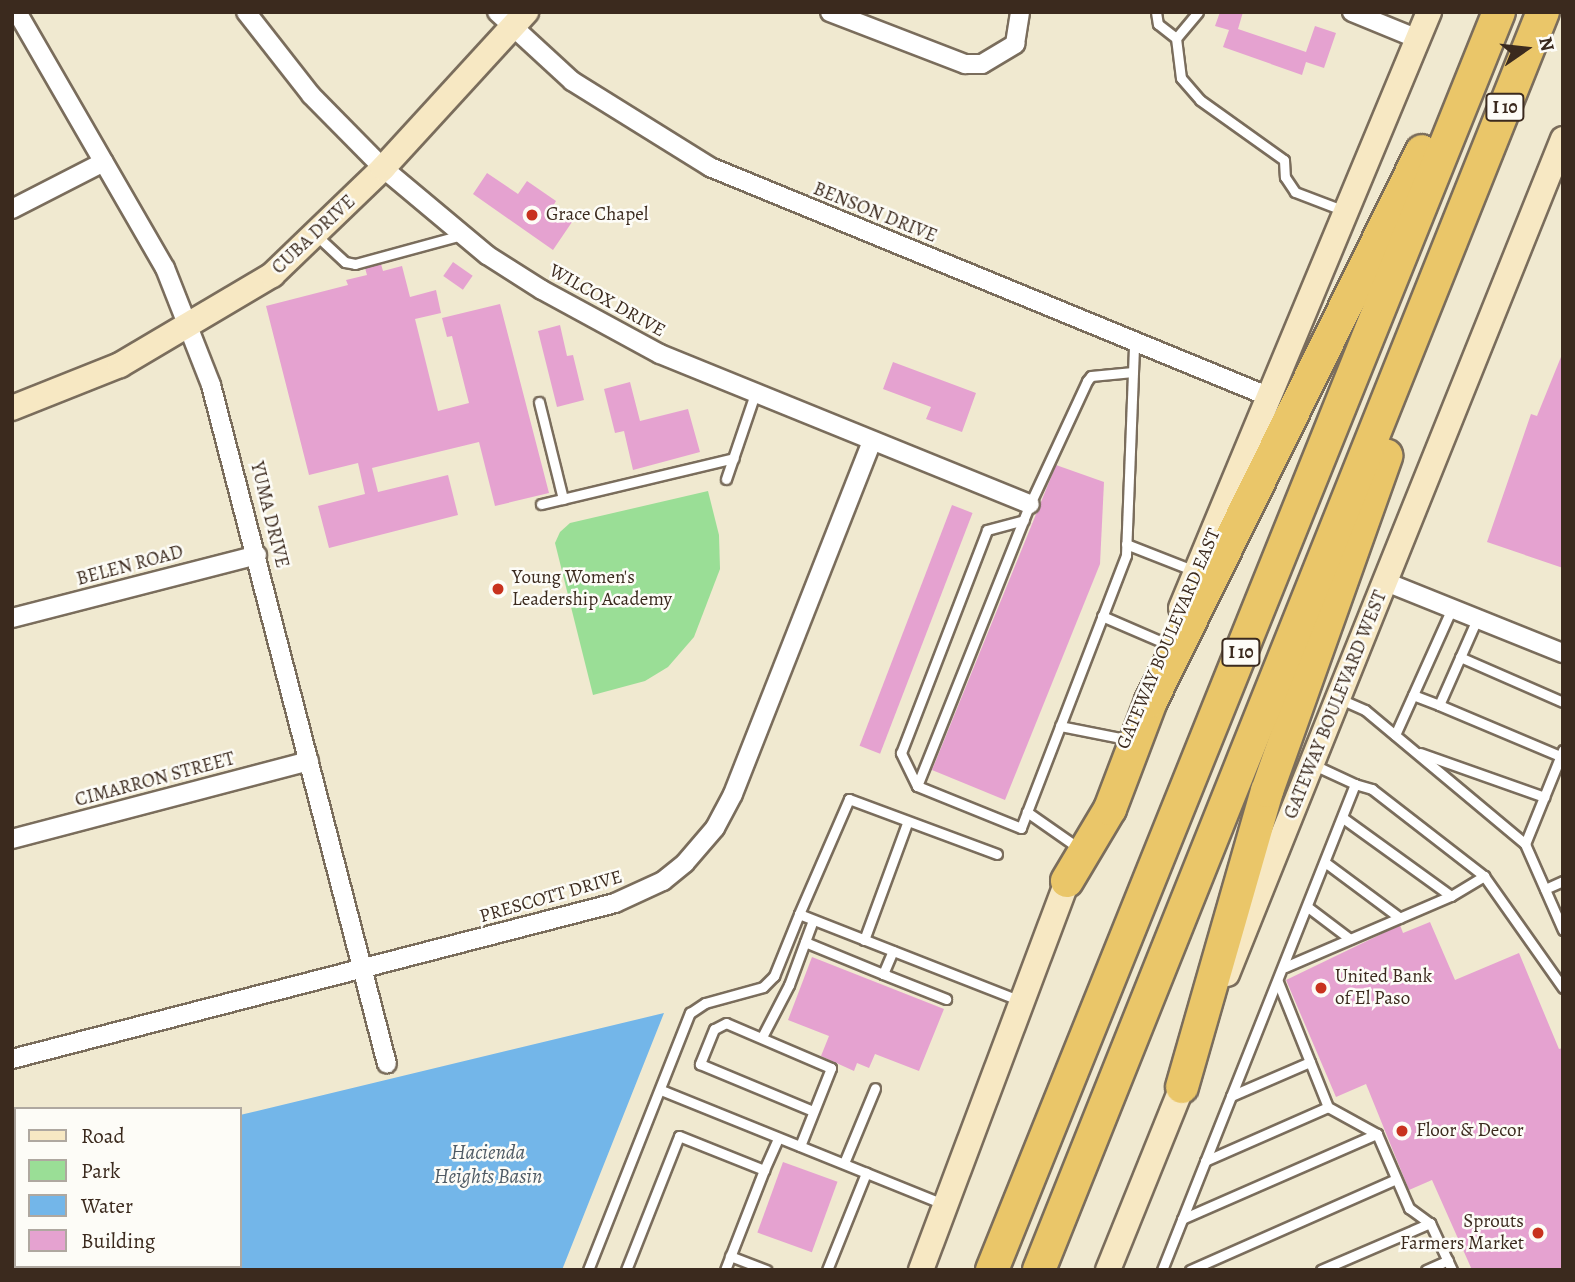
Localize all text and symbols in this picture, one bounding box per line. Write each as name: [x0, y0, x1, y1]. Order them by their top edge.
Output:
north arrow: [1491, 14, 1561, 84]
text: N: [1532, 34, 1561, 54]
road number: I 10: [1484, 92, 1526, 122]
street label: BENSON DRIVE: [810, 178, 940, 248]
street label: CUBA DRIVE: [268, 191, 360, 279]
place label: Grace Chapel: [546, 204, 648, 226]
marker: Grace Chapel: [524, 207, 540, 223]
street label: WILCOX DRIVE: [545, 260, 669, 342]
street label: YUMA DRIVE: [245, 459, 293, 571]
street label: GATEWAY BOULEVARD EAST: [1112, 525, 1226, 753]
street label: BELEN ROAD: [74, 541, 186, 591]
place label: Young Women's Leadership Academy: [512, 567, 672, 611]
marker: Young Women's Leadership Academy: [490, 581, 506, 597]
street label: GATEWAY BOULEVARD WEST: [1280, 588, 1392, 822]
road number: I 10: [1220, 638, 1262, 666]
street label: CIMARRON STREET: [73, 748, 237, 812]
street label: PRESCOTT DRIVE: [477, 866, 625, 928]
place label: United Bank of El Paso: [1335, 966, 1432, 1010]
marker: United Bank of El Paso: [1313, 980, 1329, 996]
legend: [14, 1107, 242, 1268]
place label: Floor & Decor: [1416, 1120, 1524, 1142]
text: Road: [81, 1122, 125, 1150]
marker: Floor & Decor: [1394, 1123, 1410, 1139]
water label: Hacienda Heights Basin: [434, 1139, 542, 1189]
text: Park: [81, 1157, 120, 1185]
text: Water: [81, 1192, 133, 1220]
place label: Sprouts Farmers Market: [1400, 1211, 1524, 1255]
marker: Sprouts Farmers Market: [1530, 1225, 1546, 1241]
text: Building: [81, 1227, 155, 1255]

